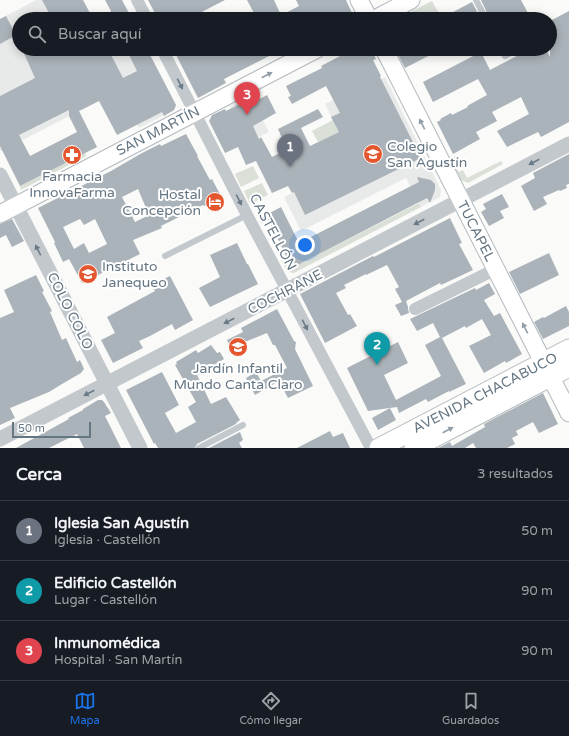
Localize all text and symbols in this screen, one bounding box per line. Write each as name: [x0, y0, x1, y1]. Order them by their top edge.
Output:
search box: [12, 12, 557, 56]
icon: search: [26, 23, 48, 45]
text: Buscar aquí: [58, 25, 141, 43]
one-way arrow: [261, 72, 272, 78]
one-way arrow: [177, 78, 183, 89]
pin: 3: [234, 82, 260, 115]
street label: SAN MARTÍN: [113, 103, 203, 159]
one-way arrow: [419, 119, 425, 130]
pin: 1: [277, 134, 303, 167]
place label: Colegio San Agustín: [387, 138, 467, 171]
school or university icon: Colegio San Agustín: [362, 143, 384, 165]
pharmacy icon: Farmacia InnovaFarma: [61, 144, 83, 166]
one-way arrow: [529, 159, 540, 166]
place label: Farmacia InnovaFarma: [29, 168, 115, 201]
place label: Hostal Concepción: [122, 186, 201, 219]
hotel icon: Hostal Concepción: [204, 191, 226, 213]
street label: CASTELLÓN: [246, 191, 300, 273]
one-way arrow: [236, 194, 242, 205]
street label: TUCAPEL: [454, 198, 498, 264]
one-way arrow: [413, 219, 425, 225]
your location: [295, 235, 315, 255]
one-way arrow: [35, 244, 42, 255]
place label: Instituto Janequeo: [102, 258, 167, 291]
school or university icon: Instituto Janequeo: [77, 263, 99, 285]
street label: COCHRANE: [245, 266, 325, 318]
street label: COLO COLO: [43, 270, 97, 352]
one-way arrow: [223, 318, 235, 324]
one-way arrow: [302, 319, 308, 331]
one-way arrow: [522, 322, 529, 333]
pin: 2: [364, 332, 390, 365]
school or university icon: Jardín Infantil Mundo Canta Claro: [227, 336, 249, 358]
street label: AVENIDA CHACABUCO: [410, 349, 560, 437]
place label: Jardín Infantil Mundo Canta Claro: [174, 360, 302, 393]
one-way arrow: [83, 390, 95, 397]
scale bar: [12, 420, 91, 439]
text: 50 m: [18, 422, 45, 435]
one-way arrow: [442, 427, 454, 433]
text: Cerca: [16, 464, 62, 485]
text: 3 resultados: [477, 466, 553, 482]
text: Iglesia San Agustín: [54, 514, 189, 532]
text: 1: [25, 523, 33, 539]
text: 50 m: [521, 523, 553, 539]
text: Iglesia · Castellón: [54, 532, 160, 548]
text: Edificio Castellón: [54, 574, 177, 592]
text: 2: [25, 583, 33, 599]
text: 90 m: [521, 583, 553, 599]
text: Lugar · Castellón: [54, 592, 157, 608]
text: Inmunomédica: [54, 634, 160, 652]
text: 3: [25, 643, 33, 659]
text: 90 m: [521, 643, 553, 659]
text: Hospital · San Martín: [54, 652, 182, 668]
tab: Mapa: [70, 690, 100, 727]
tab: Cómo llegar: [239, 690, 302, 727]
tab: Guardados: [442, 690, 499, 727]

